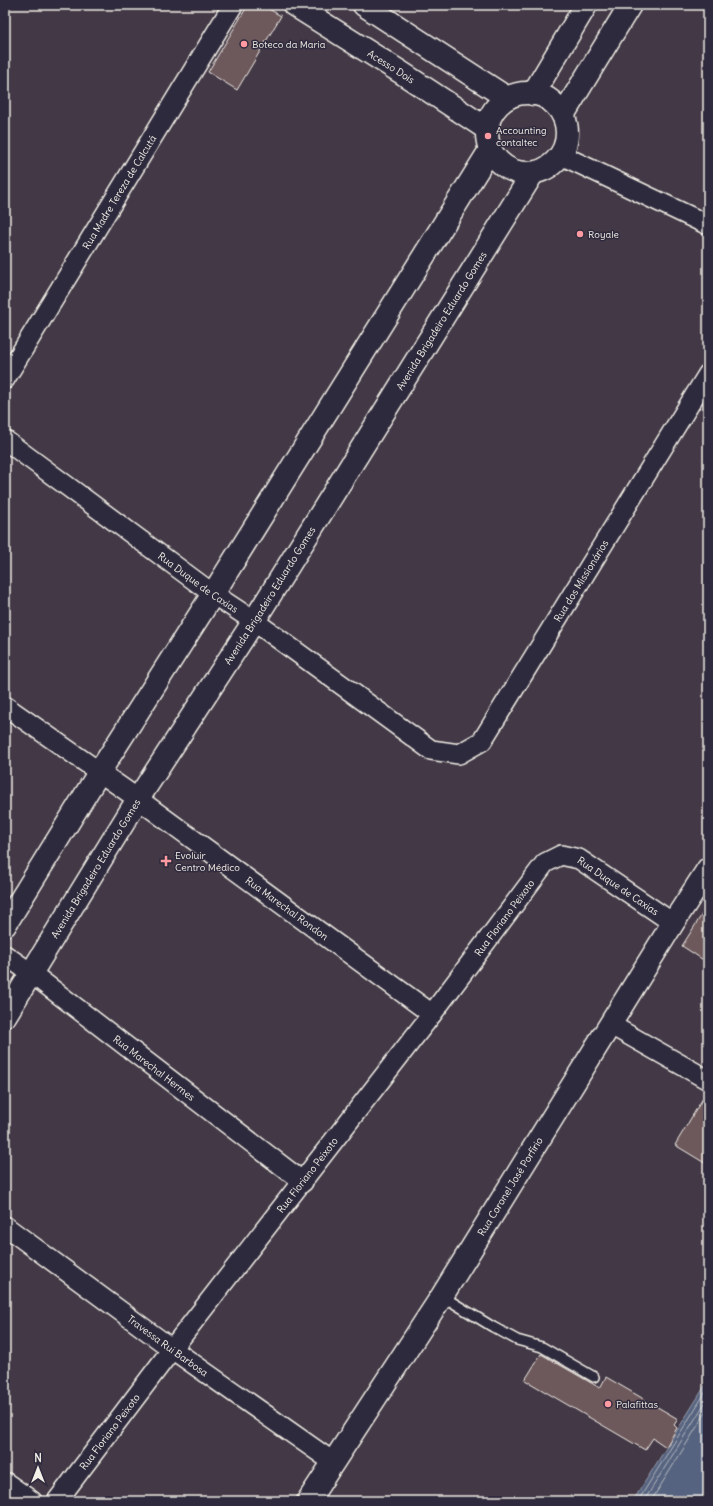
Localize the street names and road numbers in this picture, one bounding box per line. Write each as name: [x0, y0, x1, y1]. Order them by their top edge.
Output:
street label: Acesso Dois: [365, 47, 418, 86]
street label: Rua Madre Tereza de Calcutá: [79, 132, 159, 252]
street label: Avenida Brigadeiro Eduardo Gomes: [393, 248, 489, 392]
street label: Avenida Brigadeiro Eduardo Gomes: [221, 523, 318, 667]
street label: Rua dos Missionários: [551, 537, 611, 624]
street label: Rua Duque de Caxias: [156, 549, 241, 616]
street label: Avenida Brigadeiro Eduardo Gomes: [48, 796, 143, 941]
street label: Rua Duque de Caxias: [575, 853, 662, 918]
street label: Rua Marechal Rondon: [243, 873, 331, 943]
street label: Rua Floriano Peixoto: [471, 877, 537, 958]
street label: Rua Marechal Hermes: [111, 1032, 198, 1103]
street label: Rua Floriano Peixoto: [274, 1134, 341, 1215]
street label: Rua Coronel José Porfírio: [474, 1134, 546, 1238]
street label: Travessa Rui Barbosa: [125, 1312, 211, 1379]
street label: Rua Floriano Peixoto: [76, 1391, 143, 1472]

